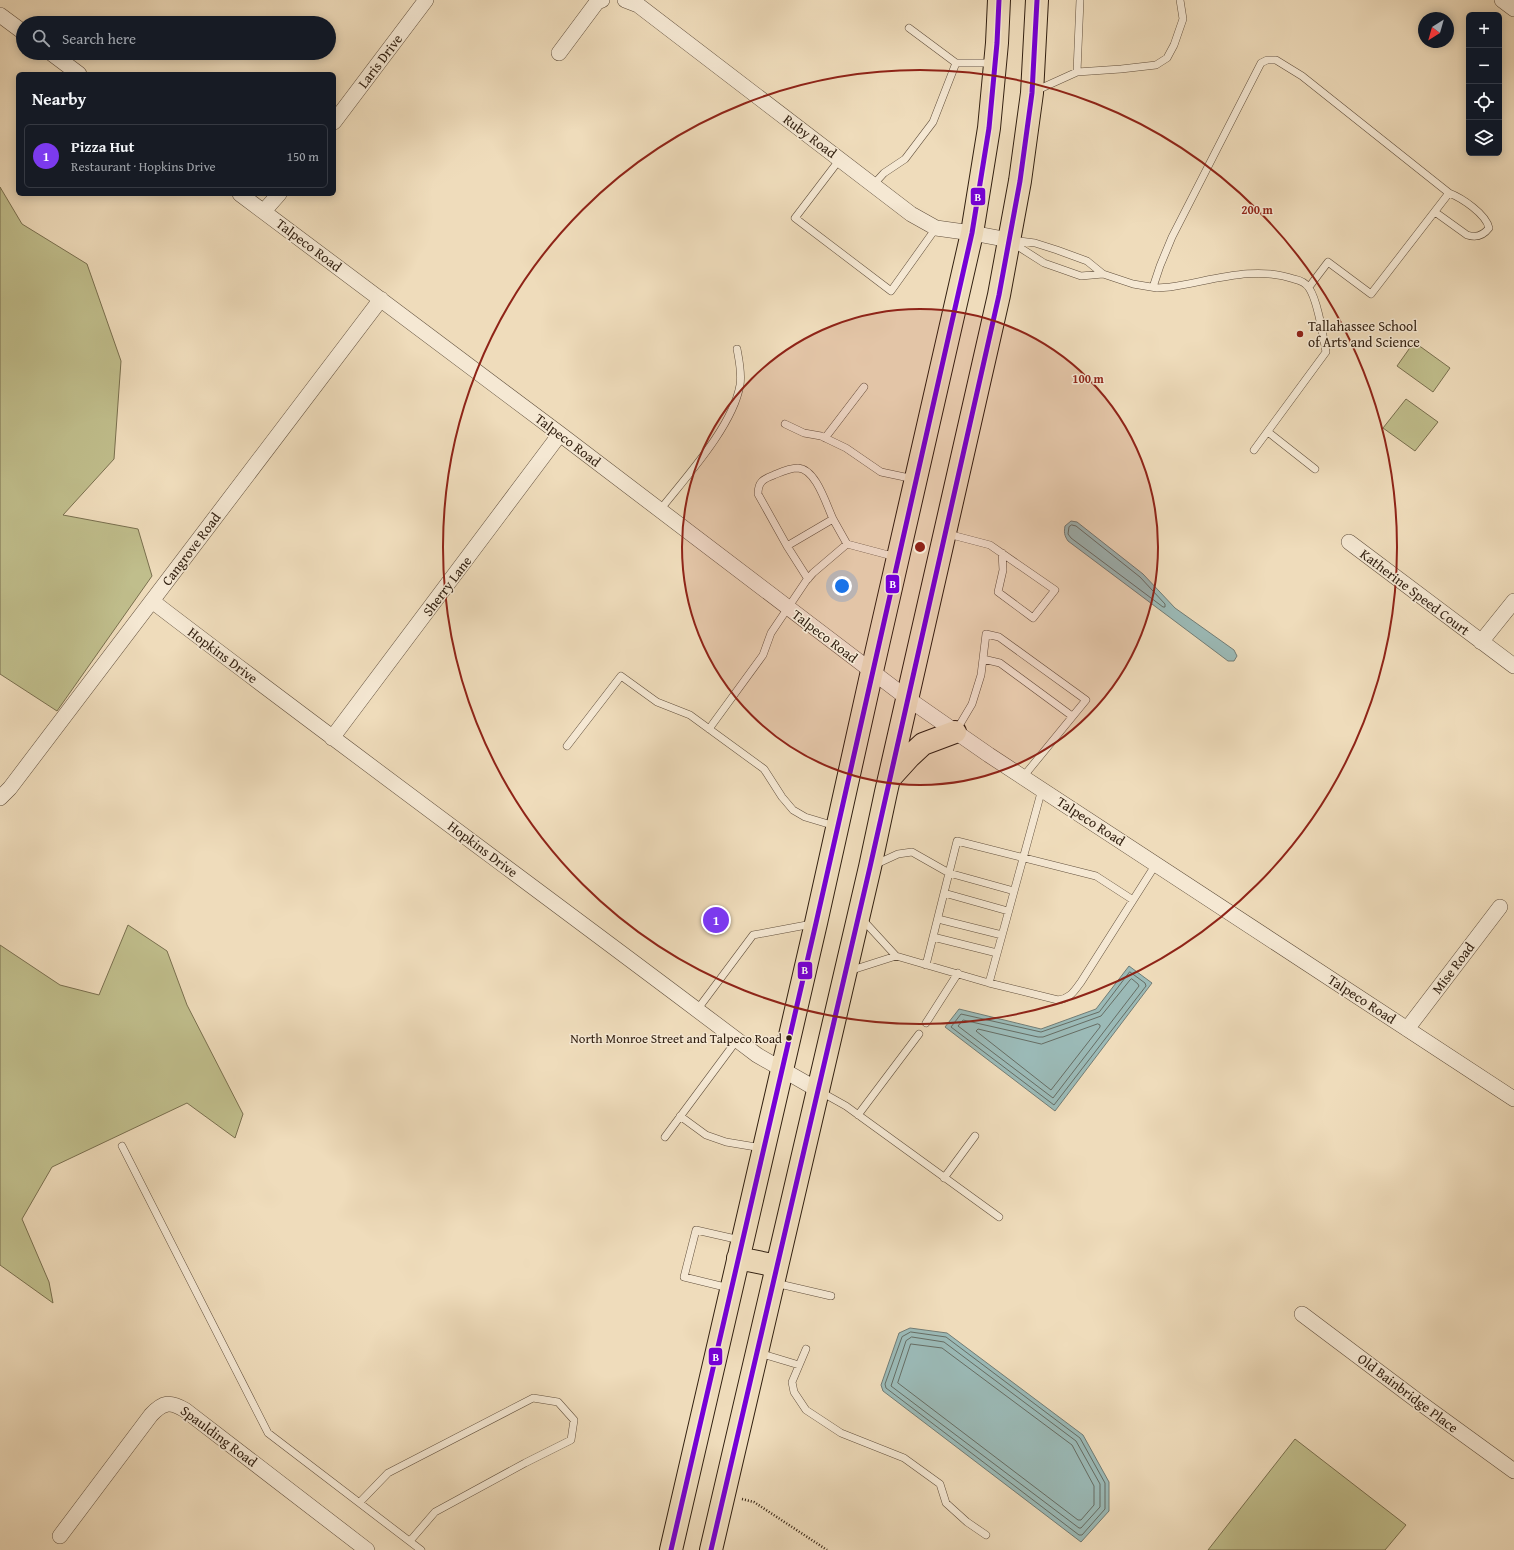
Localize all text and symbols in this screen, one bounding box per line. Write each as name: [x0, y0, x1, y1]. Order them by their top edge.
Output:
north arrow: [1418, 12, 1454, 48]
map controls: [1466, 12, 1502, 156]
button: +: [1466, 12, 1502, 48]
search box: [16, 16, 336, 60]
icon: search: [30, 27, 52, 49]
text: Search here: [62, 28, 136, 49]
street label: Laris Drive: [353, 29, 407, 92]
button: −: [1466, 48, 1502, 84]
button: locate: [1466, 84, 1502, 120]
text: Nearby: [32, 86, 86, 111]
street label: Ruby Road: [779, 109, 841, 163]
button: layers: [1466, 120, 1502, 156]
text: Pizza Hut: [71, 136, 134, 157]
text: 1: [43, 147, 49, 166]
text: 150 m: [287, 147, 319, 166]
text: Restaurant · Hopkins Drive: [71, 157, 216, 176]
line badge: B: [970, 187, 986, 206]
text: B: [975, 189, 982, 205]
text: 200 m: [1241, 201, 1274, 218]
street label: Talpeco Road: [272, 214, 346, 277]
place label: Tallahassee School of Arts and Science: [1308, 316, 1420, 352]
marker: Tallahassee School of Arts and Science: [1295, 329, 1305, 339]
text: 100 m: [1072, 370, 1105, 387]
street label: Talpeco Road: [531, 409, 605, 472]
street label: Cangrove Road: [157, 508, 225, 590]
centre of rings: [913, 540, 927, 554]
street label: Katherine Speed Court: [1356, 544, 1474, 640]
street label: Sherry Lane: [418, 551, 477, 620]
line badge: B: [885, 574, 900, 594]
your location: [832, 576, 852, 596]
text: B: [890, 576, 897, 592]
street label: Talpeco Road: [788, 605, 862, 668]
street label: Hopkins Drive: [184, 622, 262, 688]
street label: Talpeco Road: [1053, 791, 1129, 851]
street label: Hopkins Drive: [444, 816, 522, 882]
pin: 1: [703, 905, 729, 935]
street label: Mise Road: [1427, 938, 1479, 998]
line badge: B: [797, 961, 813, 980]
text: B: [802, 962, 809, 978]
street label: Talpeco Road: [1324, 969, 1400, 1029]
place label: North Monroe Street and Talpeco Road: [570, 1029, 782, 1048]
marker: North Monroe Street and Talpeco Road: [784, 1033, 794, 1043]
line badge: B: [708, 1347, 723, 1366]
text: B: [713, 1349, 720, 1365]
street label: Old Bainbridge Place: [1354, 1349, 1463, 1438]
street label: Spaulding Road: [177, 1401, 262, 1472]

